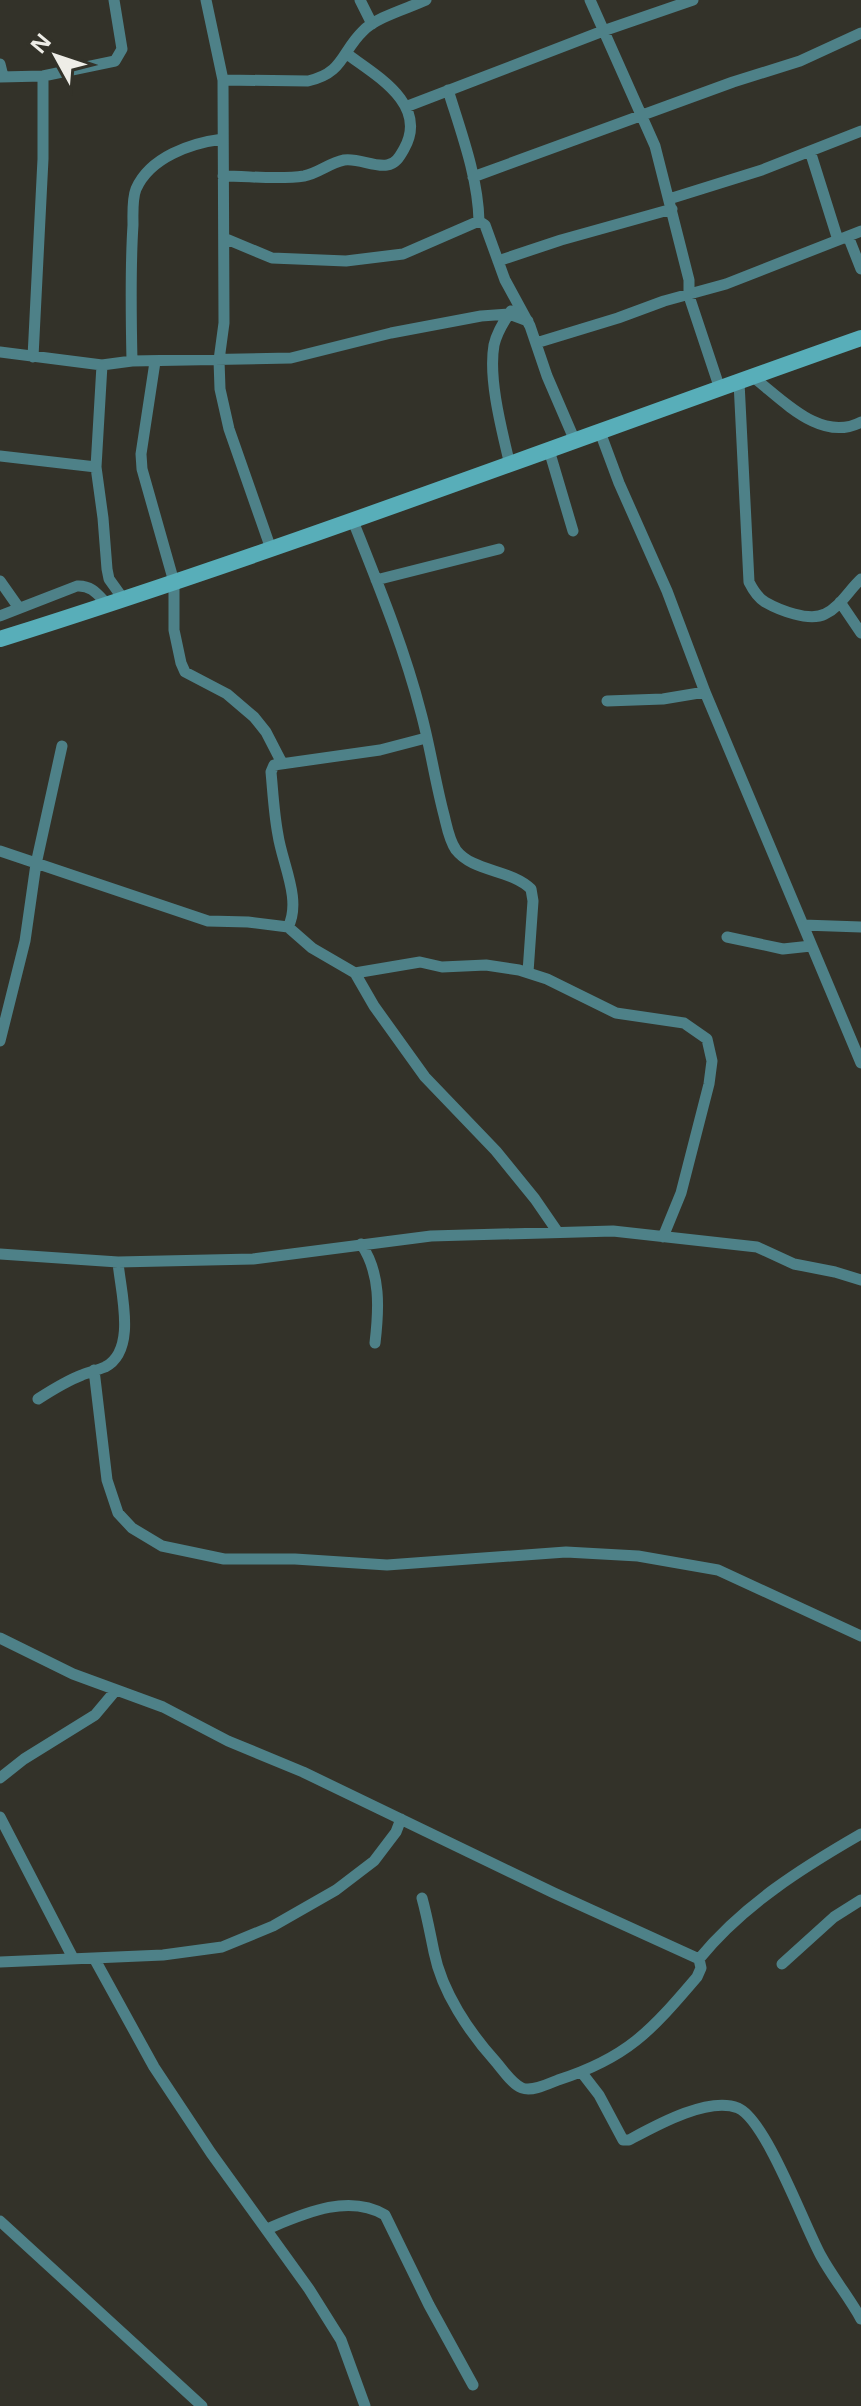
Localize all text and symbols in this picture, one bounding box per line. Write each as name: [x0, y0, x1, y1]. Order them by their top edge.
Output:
north arrow: [16, 16, 96, 96]
text: N: [23, 26, 57, 59]

